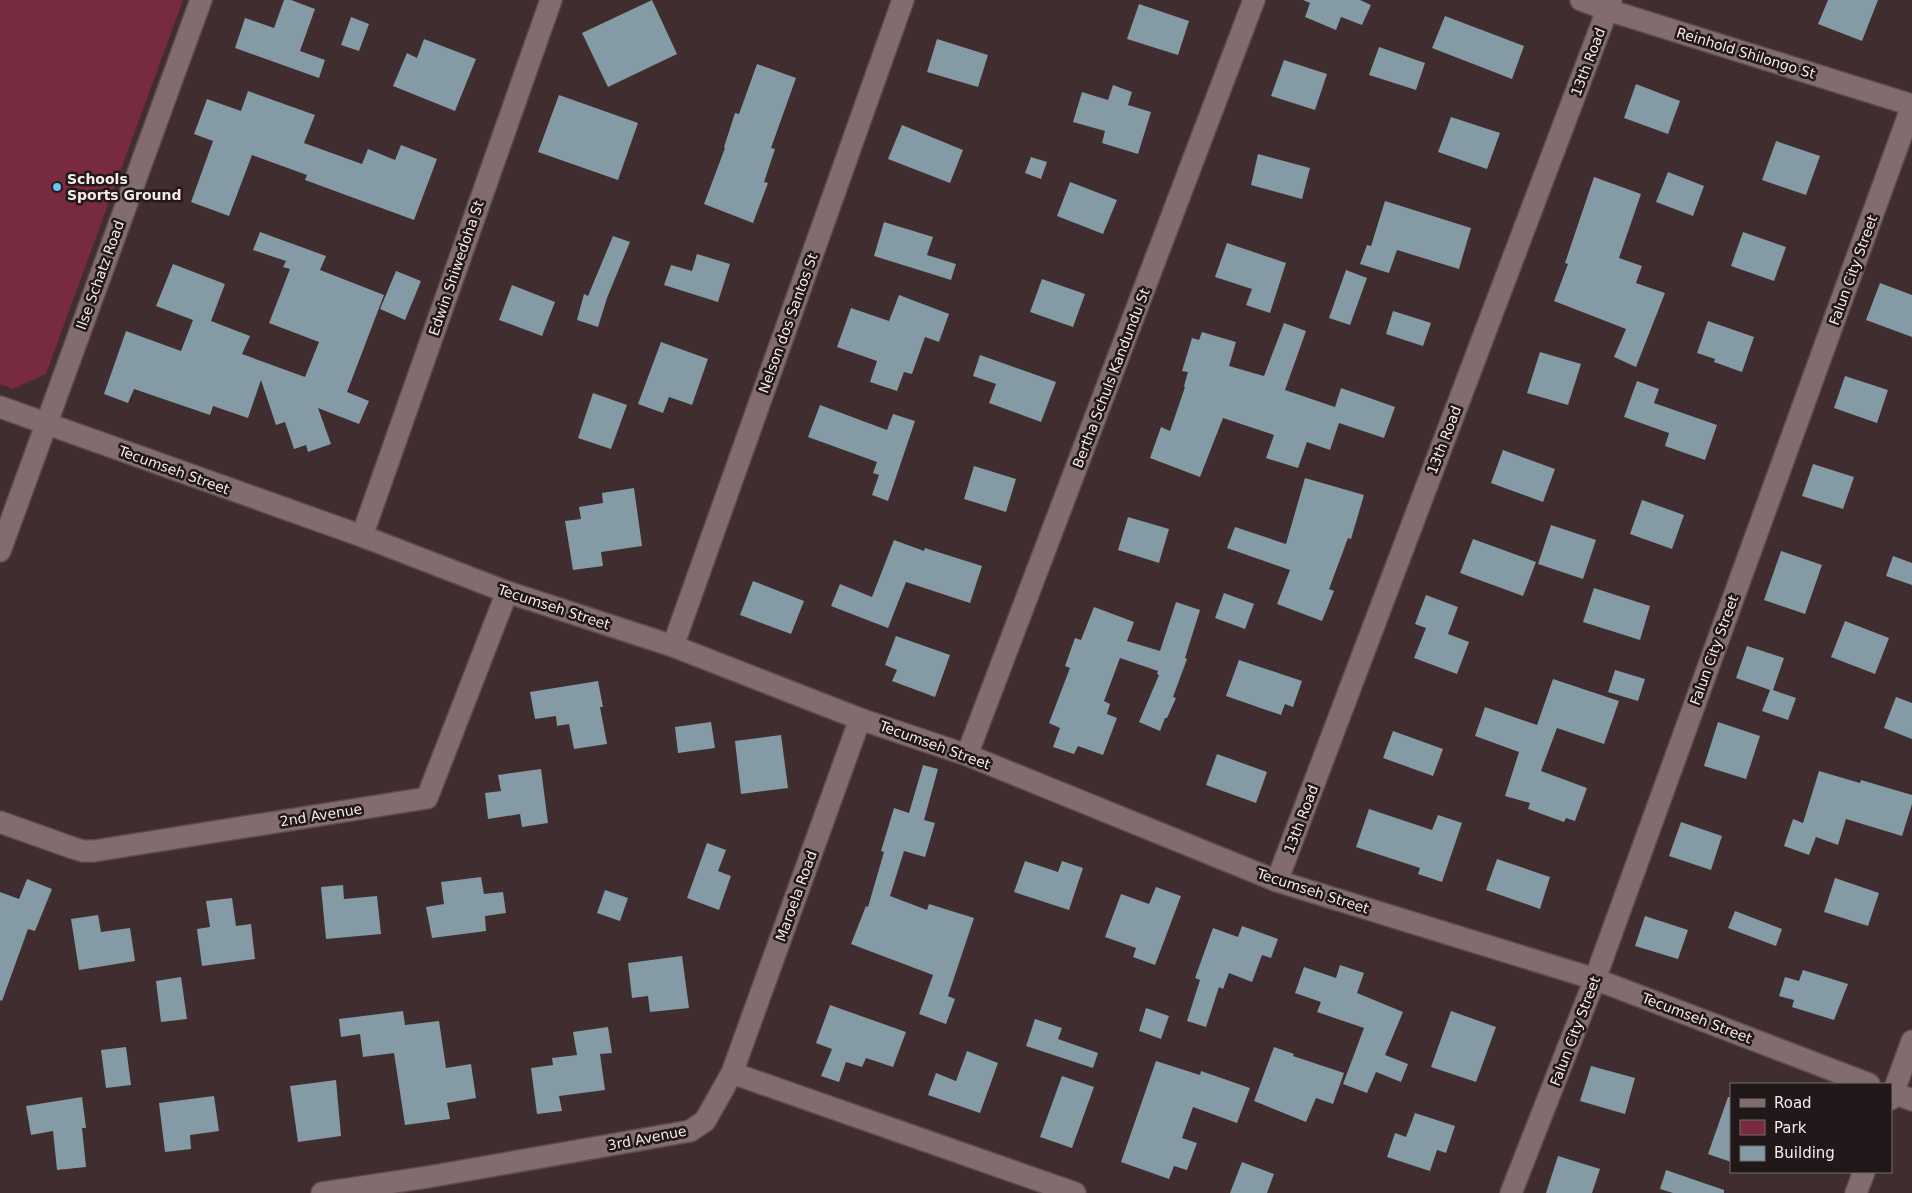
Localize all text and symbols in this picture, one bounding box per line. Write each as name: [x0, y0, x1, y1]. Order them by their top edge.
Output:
street label: Reinhold Shilongo St: [1675, 24, 1818, 82]
street label: 13th Road: [1568, 26, 1608, 98]
place label: Schools Sports Ground: [67, 171, 182, 203]
marker: Schools Sports Ground: [51, 181, 63, 193]
street label: Edwin Shiwedoha St: [425, 198, 487, 338]
street label: Falun City Street: [1826, 212, 1881, 327]
street label: Ilse Schatz Road: [73, 218, 127, 332]
street label: Nelson dos Santos St: [755, 250, 821, 395]
street label: Bertha Schuls Kandundu St: [1069, 286, 1153, 470]
street label: 13th Road: [1424, 404, 1464, 476]
street label: Tecumseh Street: [115, 442, 232, 498]
street label: Tecumseh Street: [495, 581, 612, 633]
street label: Falun City Street: [1687, 592, 1742, 707]
street label: Tecumseh Street: [876, 717, 993, 773]
street label: 13th Road: [1281, 783, 1321, 855]
street label: 2nd Avenue: [279, 801, 363, 829]
street label: Maroela Road: [772, 848, 820, 944]
street label: Tecumseh Street: [1254, 865, 1371, 917]
street label: Falun City Street: [1547, 974, 1603, 1088]
street label: Tecumseh Street: [1639, 989, 1755, 1047]
legend: [1730, 1083, 1892, 1173]
text: Road: [1774, 1094, 1812, 1112]
text: Park: [1774, 1119, 1807, 1137]
street label: 3rd Avenue: [606, 1123, 688, 1153]
text: Building: [1774, 1144, 1835, 1162]

